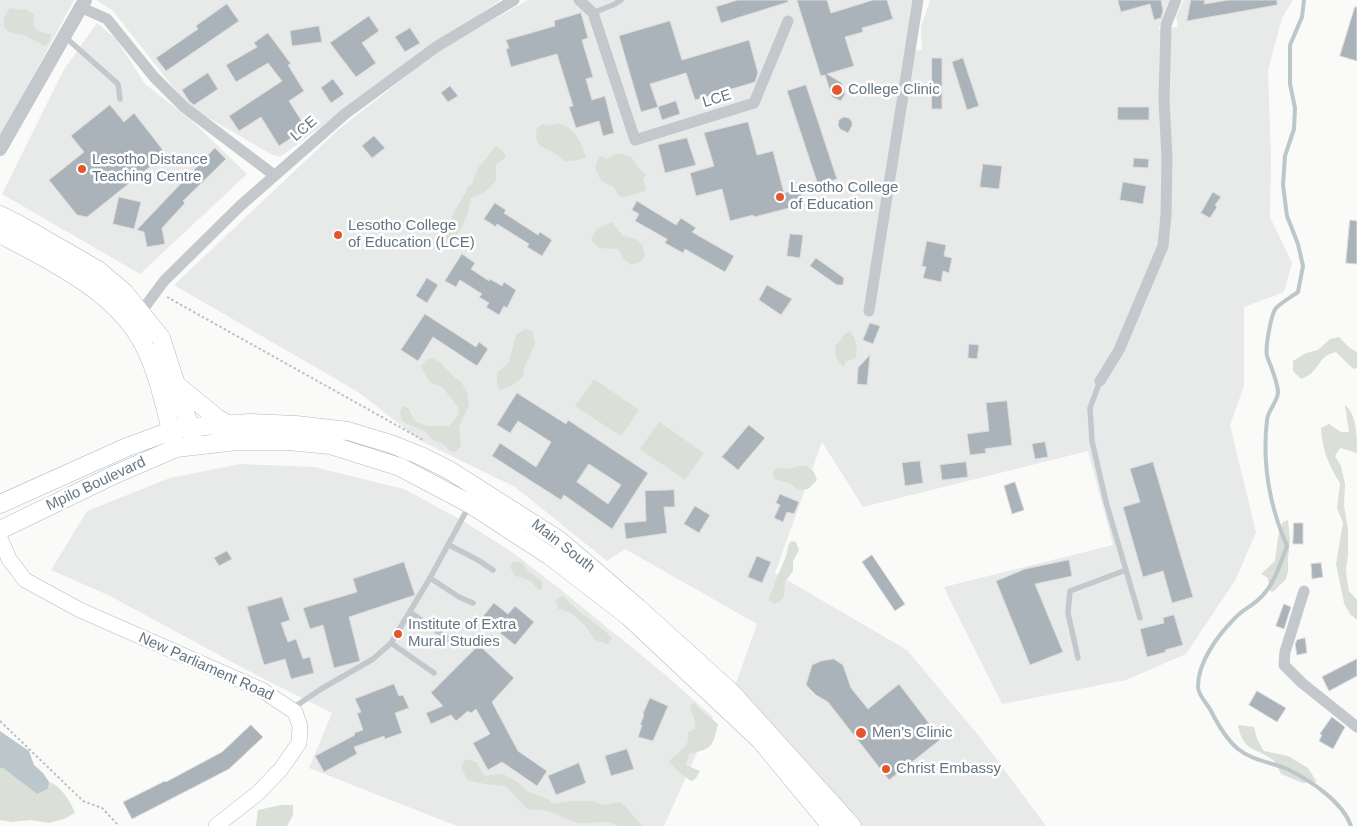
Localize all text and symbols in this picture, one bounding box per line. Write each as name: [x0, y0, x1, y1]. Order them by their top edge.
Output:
place label: College Clinic: [848, 81, 940, 99]
marker: College Clinic: [830, 83, 844, 97]
street label: LCE: [700, 86, 734, 112]
street label: LCE: [287, 113, 321, 145]
place label: Lesotho Distance Teaching Centre: [92, 151, 208, 186]
marker: Lesotho Distance Teaching Centre: [76, 163, 88, 175]
place label: Lesotho College of Education: [790, 179, 898, 214]
marker: Lesotho College of Education: [774, 191, 786, 203]
place label: Lesotho College of Education (LCE): [348, 217, 475, 252]
marker: Lesotho College of Education (LCE): [332, 229, 344, 241]
street label: Mpilo Boulevard: [43, 453, 149, 515]
street label: Main South: [528, 516, 598, 576]
place label: Institute of Extra Mural Studies: [408, 616, 516, 651]
marker: Institute of Extra Mural Studies: [392, 628, 404, 640]
street label: New Parliament Road: [136, 629, 276, 705]
place label: Men's Clinic: [872, 724, 952, 742]
marker: Men's Clinic: [854, 726, 868, 740]
place label: Christ Embassy: [896, 760, 1001, 778]
marker: Christ Embassy: [880, 763, 892, 775]

